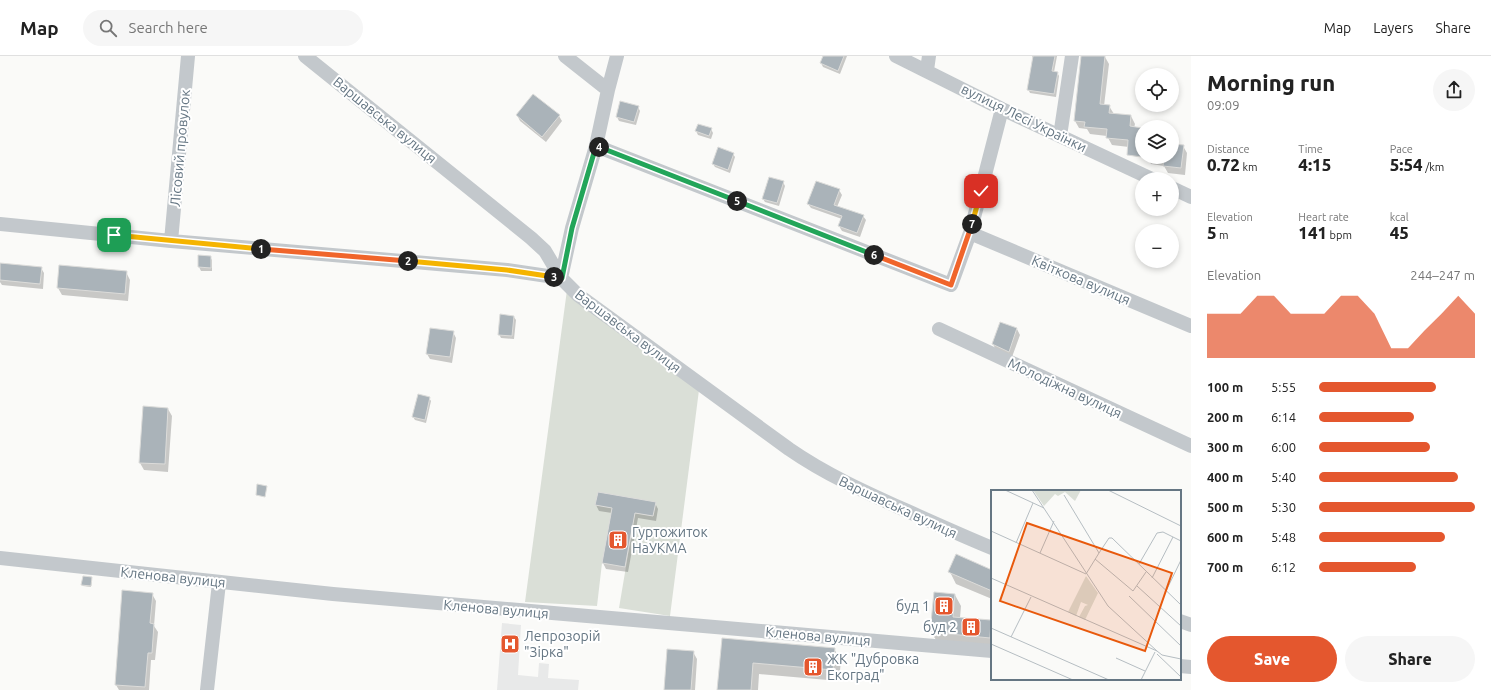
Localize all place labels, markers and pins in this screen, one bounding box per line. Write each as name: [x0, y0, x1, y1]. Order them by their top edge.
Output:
pin: 4: [589, 137, 609, 157]
pin: [964, 174, 998, 208]
pin: 5: [727, 191, 747, 211]
pin: 7: [962, 214, 982, 234]
pin: [97, 218, 131, 252]
pin: 1: [251, 239, 271, 259]
pin: 6: [864, 245, 884, 265]
pin: 2: [398, 251, 418, 271]
pin: 3: [544, 267, 564, 287]
place label: Гуртожиток НаУКМА: [632, 524, 708, 556]
building icon: Гуртожиток НаУКМА: [607, 529, 629, 551]
building icon: буд 1: [933, 595, 955, 617]
place label: буд 1: [896, 598, 930, 614]
building icon: буд 2: [960, 616, 982, 638]
place label: буд 2: [923, 619, 957, 635]
place label: Лепрозорій "Зірка": [524, 628, 601, 660]
hospital icon: Лепрозорій "Зірка": [499, 633, 521, 655]
place label: ЖК "Дубровка Екоград": [827, 651, 919, 683]
building icon: ЖК "Дубровка Екоград": [802, 656, 824, 678]

